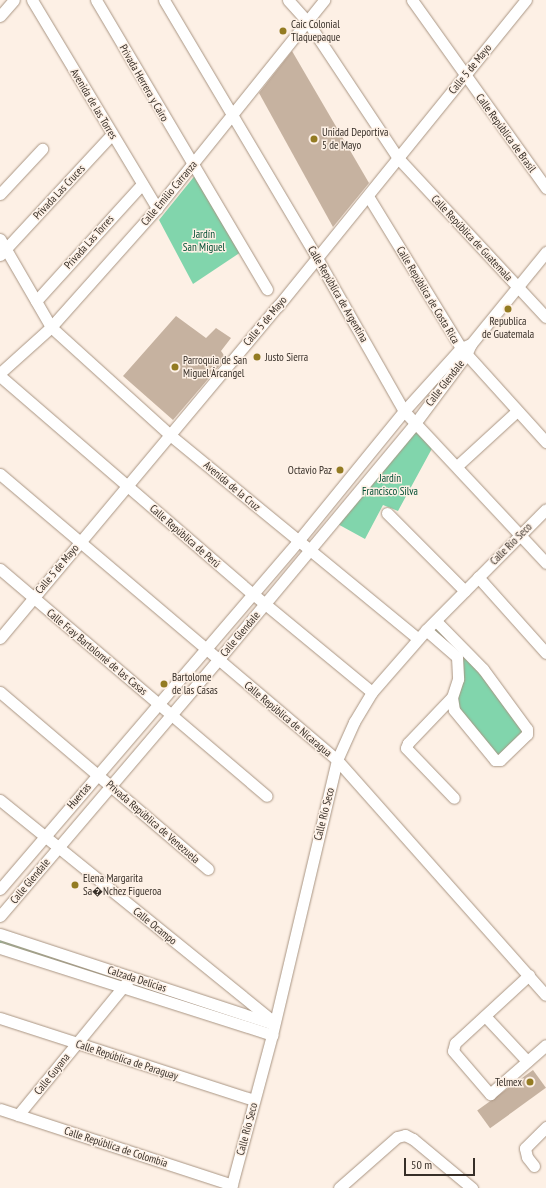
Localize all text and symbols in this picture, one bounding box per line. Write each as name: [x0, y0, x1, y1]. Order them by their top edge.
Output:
place label: Caic Colonial Tlaquepaque: [291, 18, 340, 44]
marker: Caic Colonial Tlaquepaque: [278, 26, 288, 36]
street label: Calle 5 de Mayo: [446, 41, 494, 97]
street label: Privada Herrera y Cairo: [117, 42, 171, 124]
street label: Avenida de las Torres: [68, 66, 120, 142]
street label: Calle República de Brasil: [473, 91, 539, 175]
place label: Unidad Deportiva 5 de Mayo: [322, 126, 388, 152]
marker: Unidad Deportiva 5 de Mayo: [309, 134, 319, 144]
street label: Calle Emilio Carranza: [138, 158, 200, 228]
street label: Privada Las Cruces: [30, 162, 88, 222]
street label: Calle República de Guatemala: [429, 192, 515, 284]
street label: Privada Las Torres: [61, 212, 117, 272]
park label: Jardín San Miguel: [183, 228, 225, 254]
street label: Calle República de Argentina: [305, 243, 371, 345]
street label: Calle República de Costa Rica: [394, 244, 462, 346]
street label: Calle 5 de Mayo: [240, 294, 290, 348]
marker: Republica de Guatemala: [503, 304, 513, 314]
place label: Republica de Guatemala: [482, 315, 534, 341]
place label: Justo Sierra: [265, 350, 308, 364]
marker: Justo Sierra: [252, 352, 262, 362]
place label: Parroquia de San Miguel Árcangel: [183, 354, 247, 380]
street label: Calle Glendale: [423, 357, 467, 409]
marker: Parroquia de San Miguel Árcangel: [170, 362, 180, 372]
street label: Avenida de la Cruz: [201, 458, 263, 514]
place label: Octavio Paz: [288, 463, 332, 477]
marker: Octavio Paz: [335, 465, 345, 475]
park label: Jardín Francisco Silva: [362, 472, 418, 498]
street label: Calle República de Perú: [147, 502, 223, 570]
street label: Calle Río Seco: [487, 520, 535, 568]
street label: Calle 5 de Mayo: [32, 542, 82, 596]
street label: Calle Fray Bartolomé de las Casas: [44, 606, 150, 698]
street label: Calle Glendale: [217, 609, 263, 659]
place label: Bartolome de las Casas: [172, 671, 218, 697]
marker: Bartolome de las Casas: [159, 679, 169, 689]
street label: Calle República de Nicaragua: [242, 679, 334, 759]
street label: Privada República de Venezuela: [103, 778, 203, 866]
street label: Huertas: [64, 780, 94, 812]
street label: Calle Río Seco: [311, 786, 337, 842]
street label: Calle Glendale: [7, 856, 53, 906]
place label: Elena Margarita Sa�Nchez Figueroa: [83, 872, 162, 898]
marker: Elena Margarita Sa�Nchez Figueroa: [70, 880, 80, 890]
street label: Calle Ocampo: [131, 904, 179, 948]
street label: Calzada Delicias: [106, 963, 168, 995]
street label: Calle República de Paraguay: [74, 1037, 180, 1083]
street label: Calle Guyana: [31, 1051, 73, 1097]
place label: Telmex: [495, 1075, 522, 1089]
marker: Telmex: [525, 1077, 535, 1087]
street label: Calle Río Seco: [234, 1101, 260, 1157]
street label: Calle República de Colombia: [63, 1124, 169, 1170]
scale bar: [406, 1150, 477, 1176]
text: 50 m: [411, 1157, 432, 1172]

